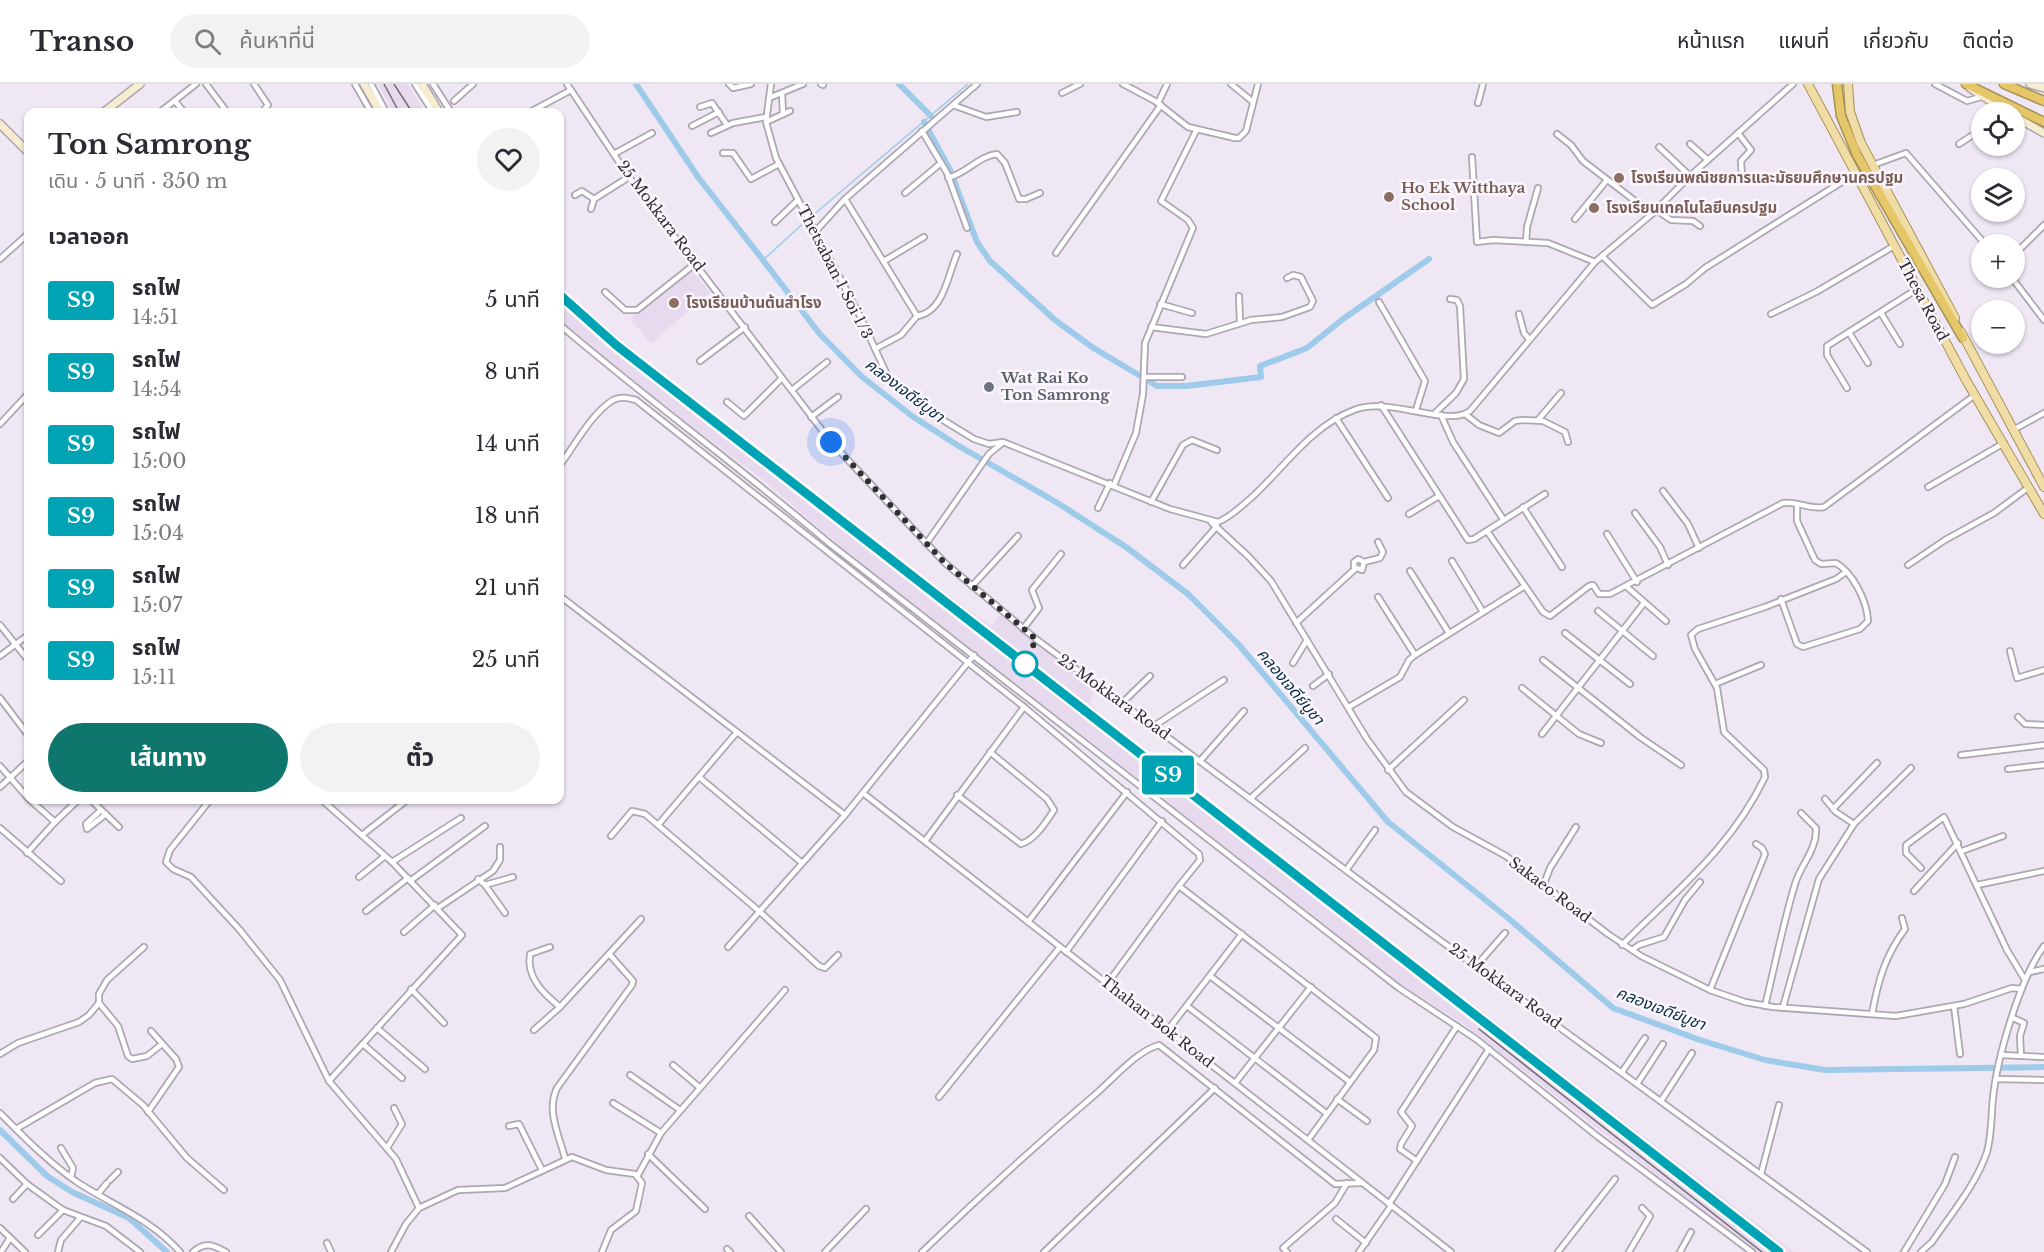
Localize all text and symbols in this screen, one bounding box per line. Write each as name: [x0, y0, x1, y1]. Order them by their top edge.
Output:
search box: [170, 14, 590, 68]
text: Transo: [30, 24, 134, 59]
icon: search: [191, 25, 224, 58]
text: ค้นหาที่นี่: [239, 27, 315, 54]
text: หน้าแรก: [1677, 28, 1745, 54]
text: แผนที่: [1778, 28, 1829, 54]
text: เกี่ยวกับ: [1862, 28, 1929, 54]
text: ติดต่อ: [1962, 28, 2014, 54]
map controls: [1971, 102, 2025, 354]
button: locate: [1971, 102, 2025, 156]
text: Ton Samrong: [48, 127, 251, 162]
button: heart: [477, 128, 540, 191]
street label: 25 Mokkara Road: [613, 156, 709, 275]
place label: โรงเรียนพณิชยการและมัธยมศึกษานครปฐม: [1631, 168, 1903, 187]
button: layers: [1971, 168, 2025, 222]
text: เดิน · 5 นาที · 350 m: [48, 169, 227, 193]
marker: โรงเรียนพณิชยการและมัธยมศึกษานครปฐม: [1612, 171, 1626, 185]
place label: Ho Ek Witthaya School: [1401, 178, 1526, 214]
marker: Ho Ek Witthaya School: [1382, 190, 1396, 204]
place label: โรงเรียนเทคโนโลยีนครปฐม: [1606, 198, 1777, 217]
marker: โรงเรียนเทคโนโลยีนครปฐม: [1587, 201, 1601, 215]
street label: Thetsaban 1 Soi 1/3: [794, 202, 877, 342]
text: เวลาออก: [48, 223, 129, 250]
button: +: [1971, 234, 2025, 288]
street label: Thesa Road: [1894, 256, 1953, 344]
text: รถไฟ: [132, 274, 180, 301]
text: 5 นาที: [485, 286, 540, 313]
text: S9: [67, 287, 95, 313]
place label: โรงเรียนบ้านต้นสำโรง: [686, 293, 822, 312]
marker: โรงเรียนบ้านต้นสำโรง: [667, 296, 681, 310]
button: −: [1971, 300, 2025, 354]
text: 14:51: [132, 305, 179, 329]
text: รถไฟ: [132, 346, 180, 373]
water label: คลองเจดีย์บูชา: [861, 354, 950, 428]
text: 8 นาที: [485, 358, 540, 385]
text: S9: [67, 359, 95, 385]
place label: Wat Rai Ko Ton Samrong: [1000, 368, 1110, 404]
text: 14:54: [132, 377, 181, 401]
marker: Wat Rai Ko Ton Samrong: [982, 380, 996, 394]
text: รถไฟ: [132, 418, 180, 445]
your location: [816, 427, 846, 457]
text: 14 นาที: [475, 430, 540, 457]
text: S9: [67, 431, 95, 457]
text: 15:00: [132, 449, 187, 473]
text: รถไฟ: [132, 490, 180, 517]
text: 18 นาที: [475, 502, 540, 529]
text: S9: [67, 503, 95, 529]
text: 15:04: [132, 521, 184, 545]
text: รถไฟ: [132, 562, 180, 589]
text: 21 นาที: [475, 574, 540, 601]
text: S9: [67, 575, 95, 601]
text: 15:07: [132, 593, 182, 617]
text: รถไฟ: [132, 634, 180, 661]
water label: คลองเจดีย์บูชา: [1252, 644, 1330, 730]
text: 25 นาที: [472, 646, 540, 673]
text: S9: [67, 647, 95, 673]
street label: 25 Mokkara Road: [1054, 649, 1174, 744]
unlabelled marker: [1012, 651, 1038, 677]
text: 15:11: [132, 665, 176, 689]
button: เส้นทาง: [48, 723, 288, 792]
button: ตั๋ว: [300, 723, 540, 792]
line badge: S9: [1141, 756, 1195, 794]
text: S9: [1154, 762, 1182, 788]
street label: Sakaeo Road: [1505, 852, 1595, 927]
street label: 25 Mokkara Road: [1445, 938, 1565, 1033]
street label: Thahan Bok Road: [1097, 971, 1218, 1072]
water label: คลองเจดีย์บูชา: [1613, 982, 1710, 1036]

